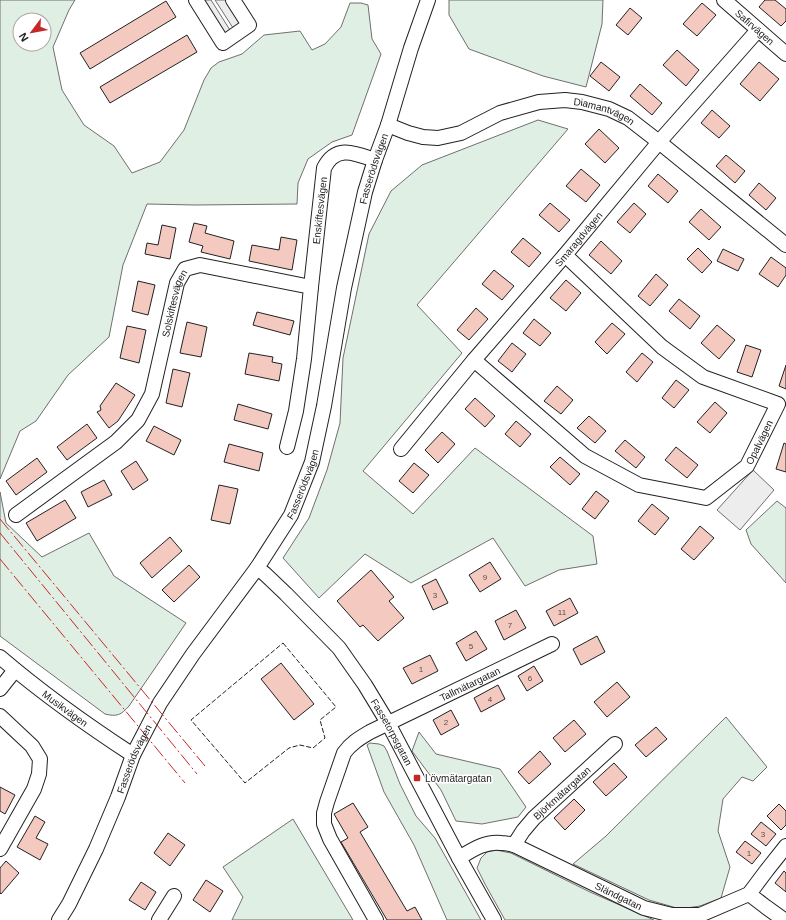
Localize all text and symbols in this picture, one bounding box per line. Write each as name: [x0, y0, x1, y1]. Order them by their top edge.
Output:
street label: Safirvägen: [733, 7, 776, 47]
north arrow: [12, 12, 52, 52]
text: N: [16, 31, 31, 44]
street label: Diamantvägen: [573, 96, 637, 127]
street label: Fasserödsvägen: [357, 132, 390, 205]
street label: Enskiftesvägen: [311, 176, 329, 245]
street label: Smaragdvägen: [553, 210, 605, 269]
street label: Solskiftesvägen: [160, 268, 190, 338]
street label: Opalvägen: [744, 418, 775, 466]
street label: Fasserödsvägen: [285, 448, 321, 522]
house number: 9: [483, 573, 488, 582]
house number: 3: [433, 591, 438, 600]
house number: 11: [558, 608, 567, 617]
house number: 7: [508, 621, 513, 630]
house number: 5: [469, 642, 474, 651]
house number: 1: [419, 665, 424, 674]
street label: Tallmätargatan: [438, 665, 502, 703]
house number: 6: [528, 674, 533, 683]
street label: Musikvägen: [40, 688, 90, 729]
house number: 4: [488, 695, 493, 704]
street label: Fassetorpsgatan: [369, 697, 414, 767]
house number: 2: [444, 718, 449, 727]
street label: Fasserödsvägen: [115, 723, 154, 795]
street label: Björkmätargatan: [531, 764, 593, 822]
marker: Lövmätargatan: [412, 773, 422, 783]
place label: Lövmätargatan: [425, 773, 492, 784]
house number: 3: [761, 830, 766, 839]
house number: 1: [747, 849, 752, 858]
street label: Sländgatan: [593, 880, 644, 912]

